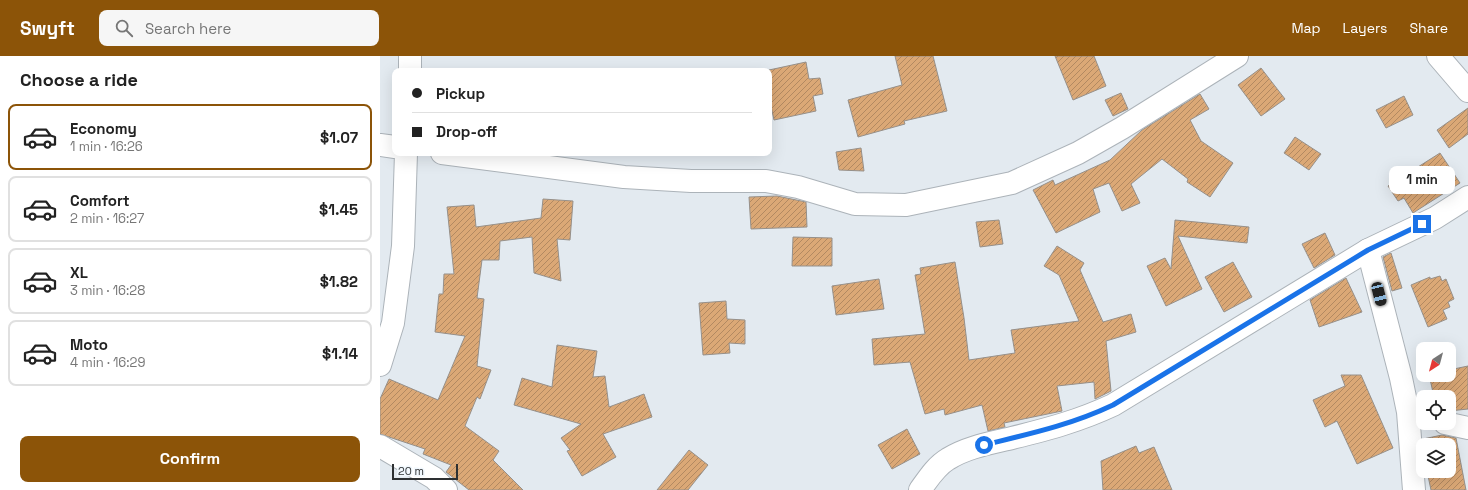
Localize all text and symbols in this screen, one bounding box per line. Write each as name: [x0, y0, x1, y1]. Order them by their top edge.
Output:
search box: [99, 10, 379, 46]
text: Swyft: [20, 16, 75, 41]
icon: search: [113, 17, 135, 39]
text: Search here: [145, 19, 231, 38]
text: Map: [1291, 19, 1321, 37]
text: Layers: [1343, 19, 1387, 37]
text: Share: [1409, 19, 1448, 37]
text: Choose a ride: [20, 68, 138, 91]
text: Pickup: [436, 84, 485, 103]
icon: car: [22, 119, 58, 155]
text: Economy: [70, 119, 137, 138]
text: Drop-off: [436, 122, 497, 141]
text: $1.07: [320, 128, 358, 147]
text: 1 min · 16:26: [70, 138, 143, 155]
callout: 1 min: [1389, 166, 1455, 194]
text: 1 min: [1406, 171, 1438, 188]
icon: car: [22, 191, 58, 227]
text: Comfort: [70, 191, 130, 210]
text: $1.45: [319, 200, 358, 219]
text: 2 min · 16:27: [70, 210, 144, 227]
route end: [1413, 215, 1431, 233]
icon: car: [22, 263, 58, 299]
text: XL: [70, 263, 88, 282]
text: $1.82: [320, 272, 358, 291]
car: [1370, 281, 1388, 307]
text: 3 min · 16:28: [70, 282, 145, 299]
icon: car: [22, 335, 58, 371]
text: Moto: [70, 335, 108, 354]
north arrow: [1416, 342, 1456, 382]
map controls: [1416, 342, 1456, 478]
text: $1.14: [322, 344, 358, 363]
text: 4 min · 16:29: [70, 354, 145, 371]
button: locate: [1416, 390, 1456, 430]
button: Confirm: [20, 436, 360, 482]
route start: [975, 436, 993, 454]
button: layers: [1416, 438, 1456, 478]
scale bar: [392, 462, 458, 481]
text: 20 m: [398, 464, 424, 478]

